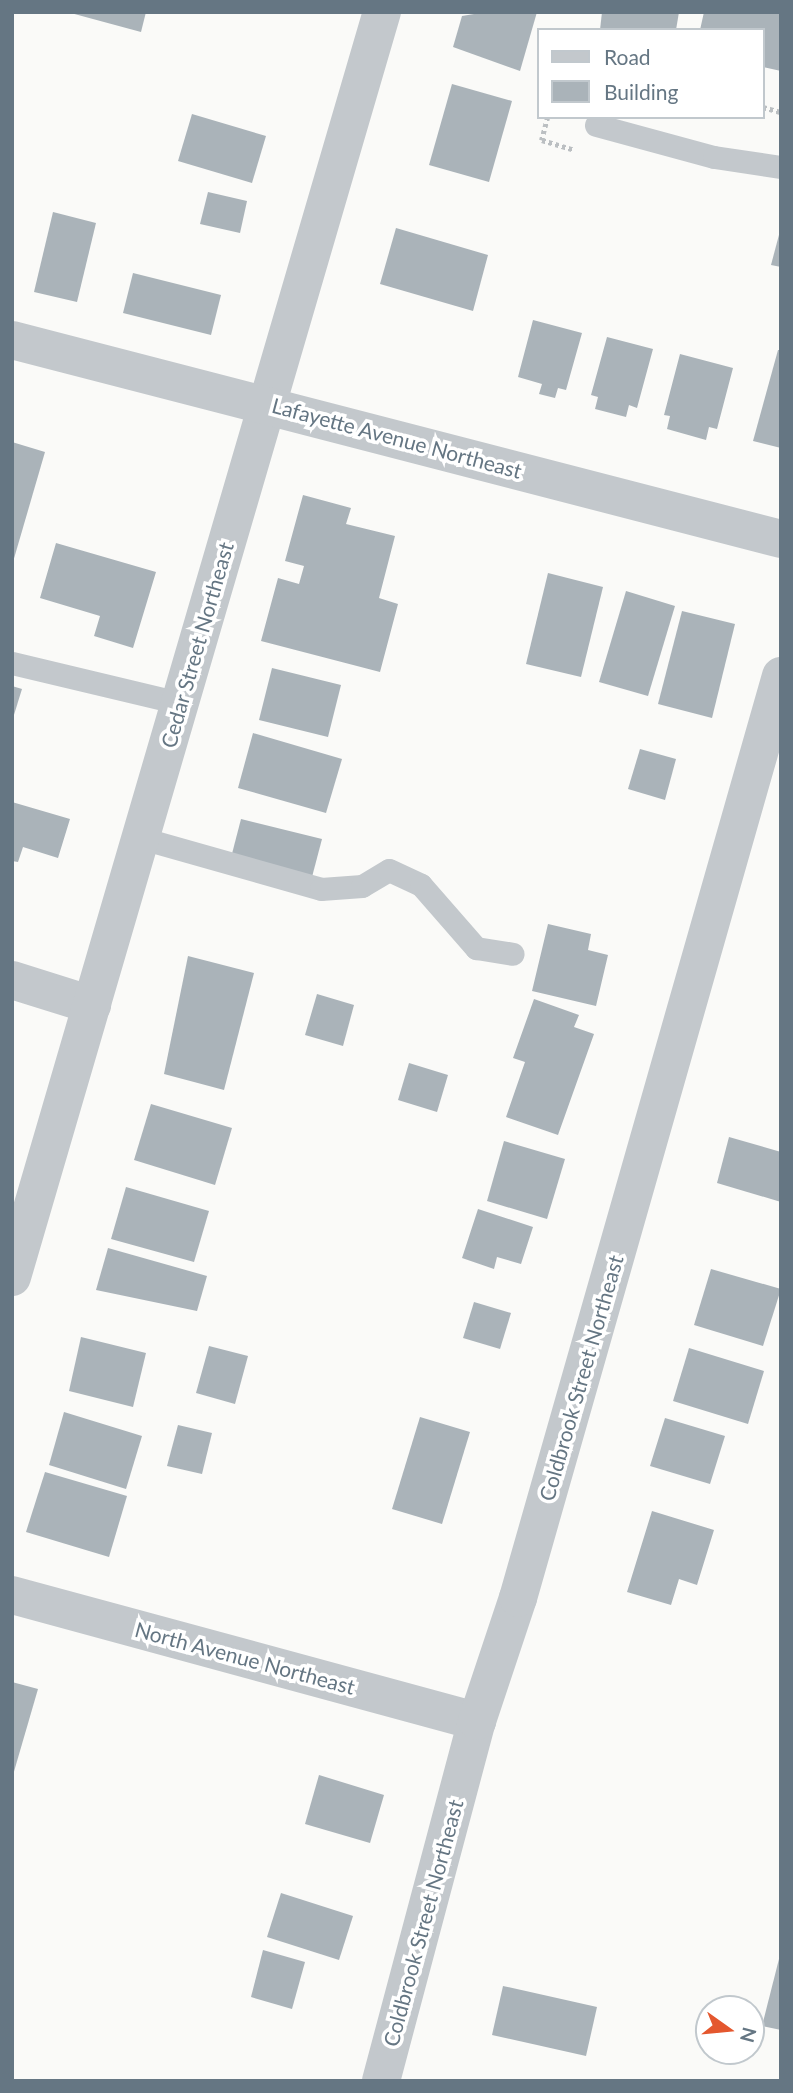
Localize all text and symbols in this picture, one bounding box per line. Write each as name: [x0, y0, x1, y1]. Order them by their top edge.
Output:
legend: [538, 28, 765, 119]
text: Road: [604, 44, 651, 69]
text: Building: [604, 79, 679, 104]
street label: Lafayette Avenue Northeast: [269, 392, 525, 484]
street label: Cedar Street Northeast: [155, 539, 239, 751]
street label: Coldbrook Street Northeast: [534, 1252, 628, 1504]
street label: North Avenue Northeast: [132, 1616, 358, 1700]
street label: Coldbrook Street Northeast: [378, 1797, 468, 2049]
north arrow: [695, 1995, 765, 2065]
text: N: [736, 2025, 762, 2045]

